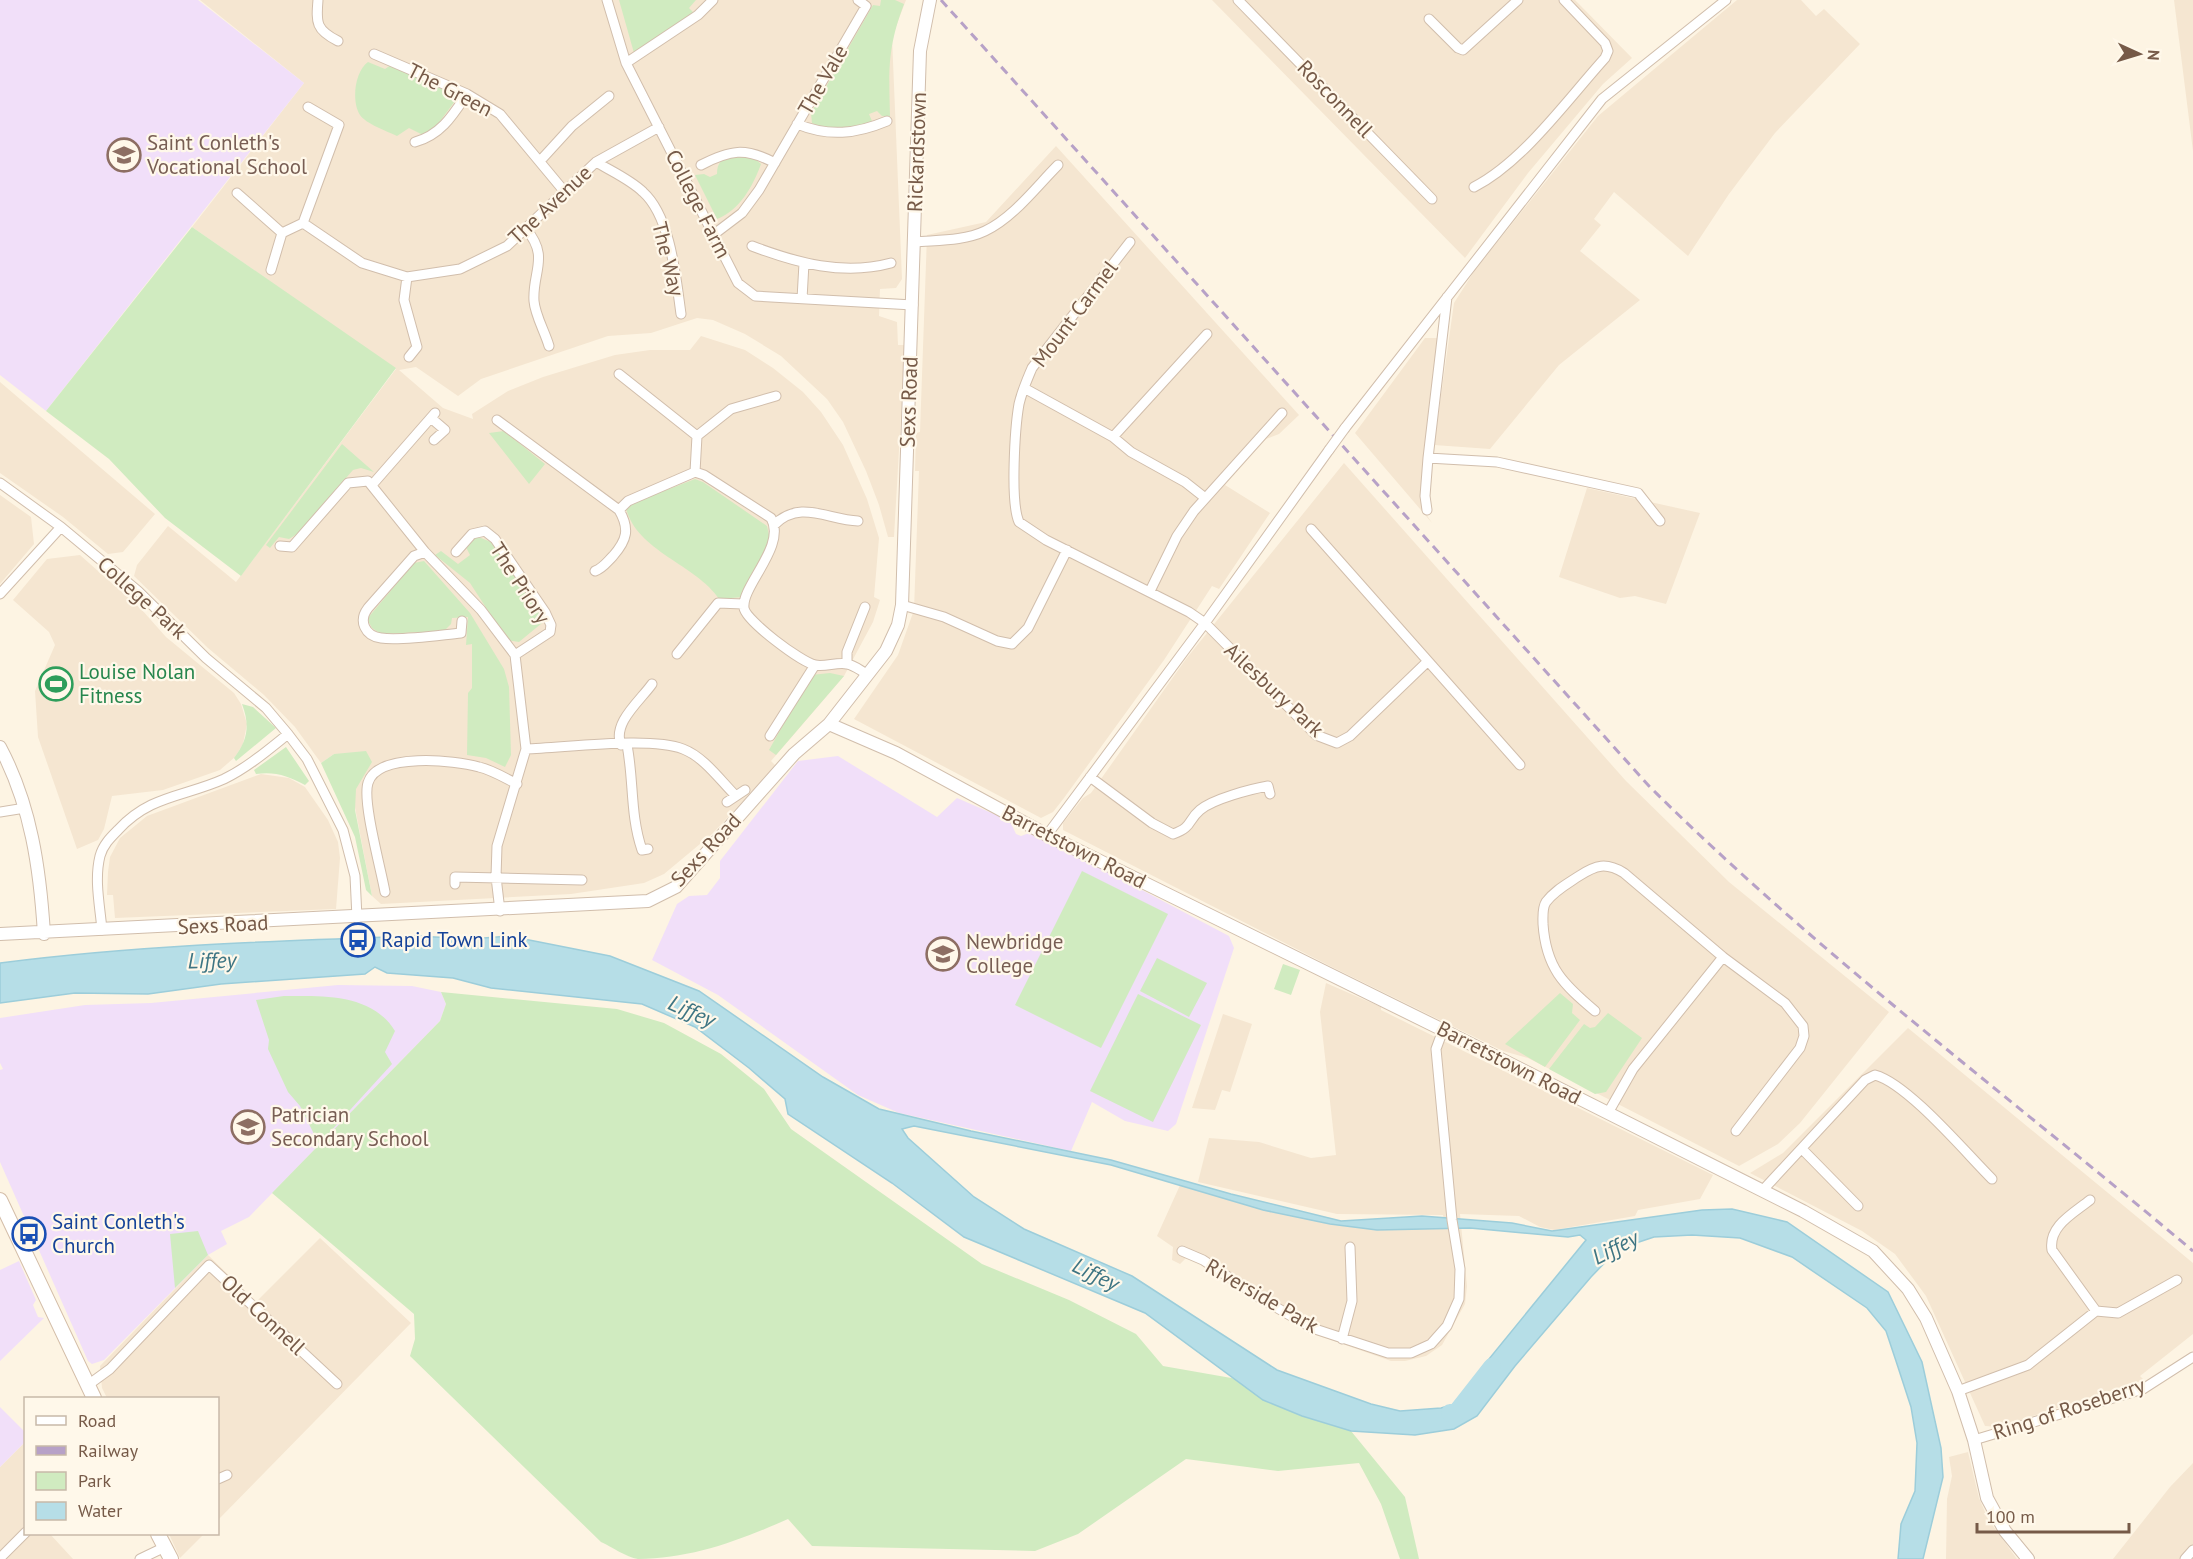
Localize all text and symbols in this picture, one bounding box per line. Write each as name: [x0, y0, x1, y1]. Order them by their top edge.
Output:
north arrow: [2109, 24, 2169, 84]
street label: The Vale: [792, 40, 853, 120]
text: N: [2144, 49, 2164, 61]
street label: Rosconnell: [1292, 54, 1379, 143]
street label: The Green: [403, 57, 497, 122]
street label: Rickardstown: [901, 91, 932, 213]
place label: Saint Conleth's Vocational School: [146, 129, 307, 180]
school or university icon: Saint Conleth's Vocational School: [106, 137, 142, 173]
street label: College Farm: [660, 145, 737, 263]
street label: The Avenue: [502, 159, 597, 250]
street label: The Way: [646, 219, 691, 299]
street label: Mount Carmel: [1026, 255, 1123, 372]
street label: Sexs Road: [893, 356, 924, 448]
street label: The Priory: [484, 537, 557, 629]
street label: College Park: [92, 550, 193, 645]
street label: Ailesbury Park: [1219, 637, 1330, 743]
place label: Louise Nolan Fitness: [79, 658, 195, 709]
sports icon: Louise Nolan Fitness: [38, 666, 74, 702]
street label: Barretstown Road: [997, 799, 1151, 895]
street label: Sexs Road: [665, 807, 747, 892]
street label: Sexs Road: [177, 909, 269, 940]
bus stop icon: Rapid Town Link: [340, 922, 376, 958]
place label: Rapid Town Link: [381, 926, 528, 953]
place label: Newbridge College: [966, 928, 1063, 979]
school or university icon: Newbridge College: [925, 936, 961, 972]
water label: Liffey: [187, 946, 238, 974]
water label: Liffey: [664, 988, 721, 1034]
street label: Barretstown Road: [1432, 1015, 1586, 1111]
place label: Patrician Secondary School: [271, 1101, 429, 1152]
school or university icon: Patrician Secondary School: [230, 1109, 266, 1145]
place label: Saint Conleth's Church: [52, 1208, 185, 1259]
bus stop icon: Saint Conleth's Church: [11, 1216, 47, 1252]
water label: Liffey: [1587, 1223, 1644, 1271]
water label: Liffey: [1068, 1251, 1125, 1298]
street label: Riverside Park: [1201, 1252, 1324, 1339]
street label: Old Connell: [215, 1269, 311, 1361]
street label: Ring of Roseberry: [1989, 1371, 2148, 1446]
legend: [24, 1397, 219, 1535]
text: Road: [78, 1409, 116, 1432]
text: Railway: [78, 1439, 139, 1462]
text: Park: [78, 1469, 111, 1492]
scale bar: [1977, 1496, 2128, 1534]
text: Water: [78, 1499, 122, 1522]
text: 100 m: [1986, 1505, 2035, 1528]

